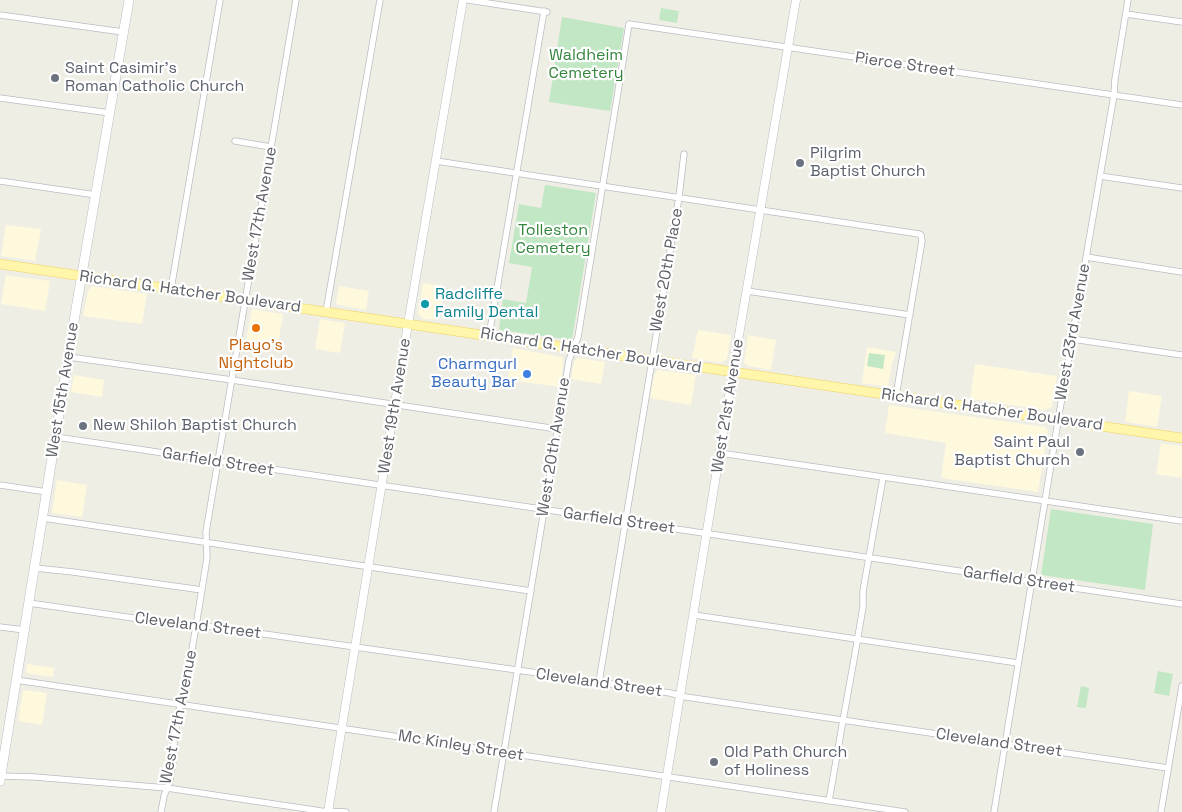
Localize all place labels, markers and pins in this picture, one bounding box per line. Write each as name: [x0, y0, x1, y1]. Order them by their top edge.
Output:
place label: Saint Casimir's Roman Catholic Church: [65, 59, 244, 97]
marker: Saint Casimir's Roman Catholic Church: [49, 72, 61, 84]
place label: Pilgrim Baptist Church: [810, 144, 926, 182]
marker: Pilgrim Baptist Church: [794, 157, 806, 169]
place label: Radcliffe Family Dental: [435, 285, 538, 323]
marker: Radcliffe Family Dental: [419, 298, 431, 310]
marker: Playo’s Nightclub: [250, 322, 262, 334]
place label: Playo’s Nightclub: [218, 336, 294, 374]
place label: Charmgurl Beauty Bar: [431, 355, 517, 393]
marker: Charmgurl Beauty Bar: [521, 368, 533, 380]
place label: New Shiloh Baptist Church: [93, 416, 297, 436]
marker: New Shiloh Baptist Church: [77, 420, 89, 432]
place label: Saint Paul Baptist Church: [954, 433, 1070, 471]
marker: Saint Paul Baptist Church: [1074, 446, 1086, 458]
place label: Old Path Church of Holiness: [724, 743, 847, 781]
marker: Old Path Church of Holiness: [708, 756, 720, 768]

